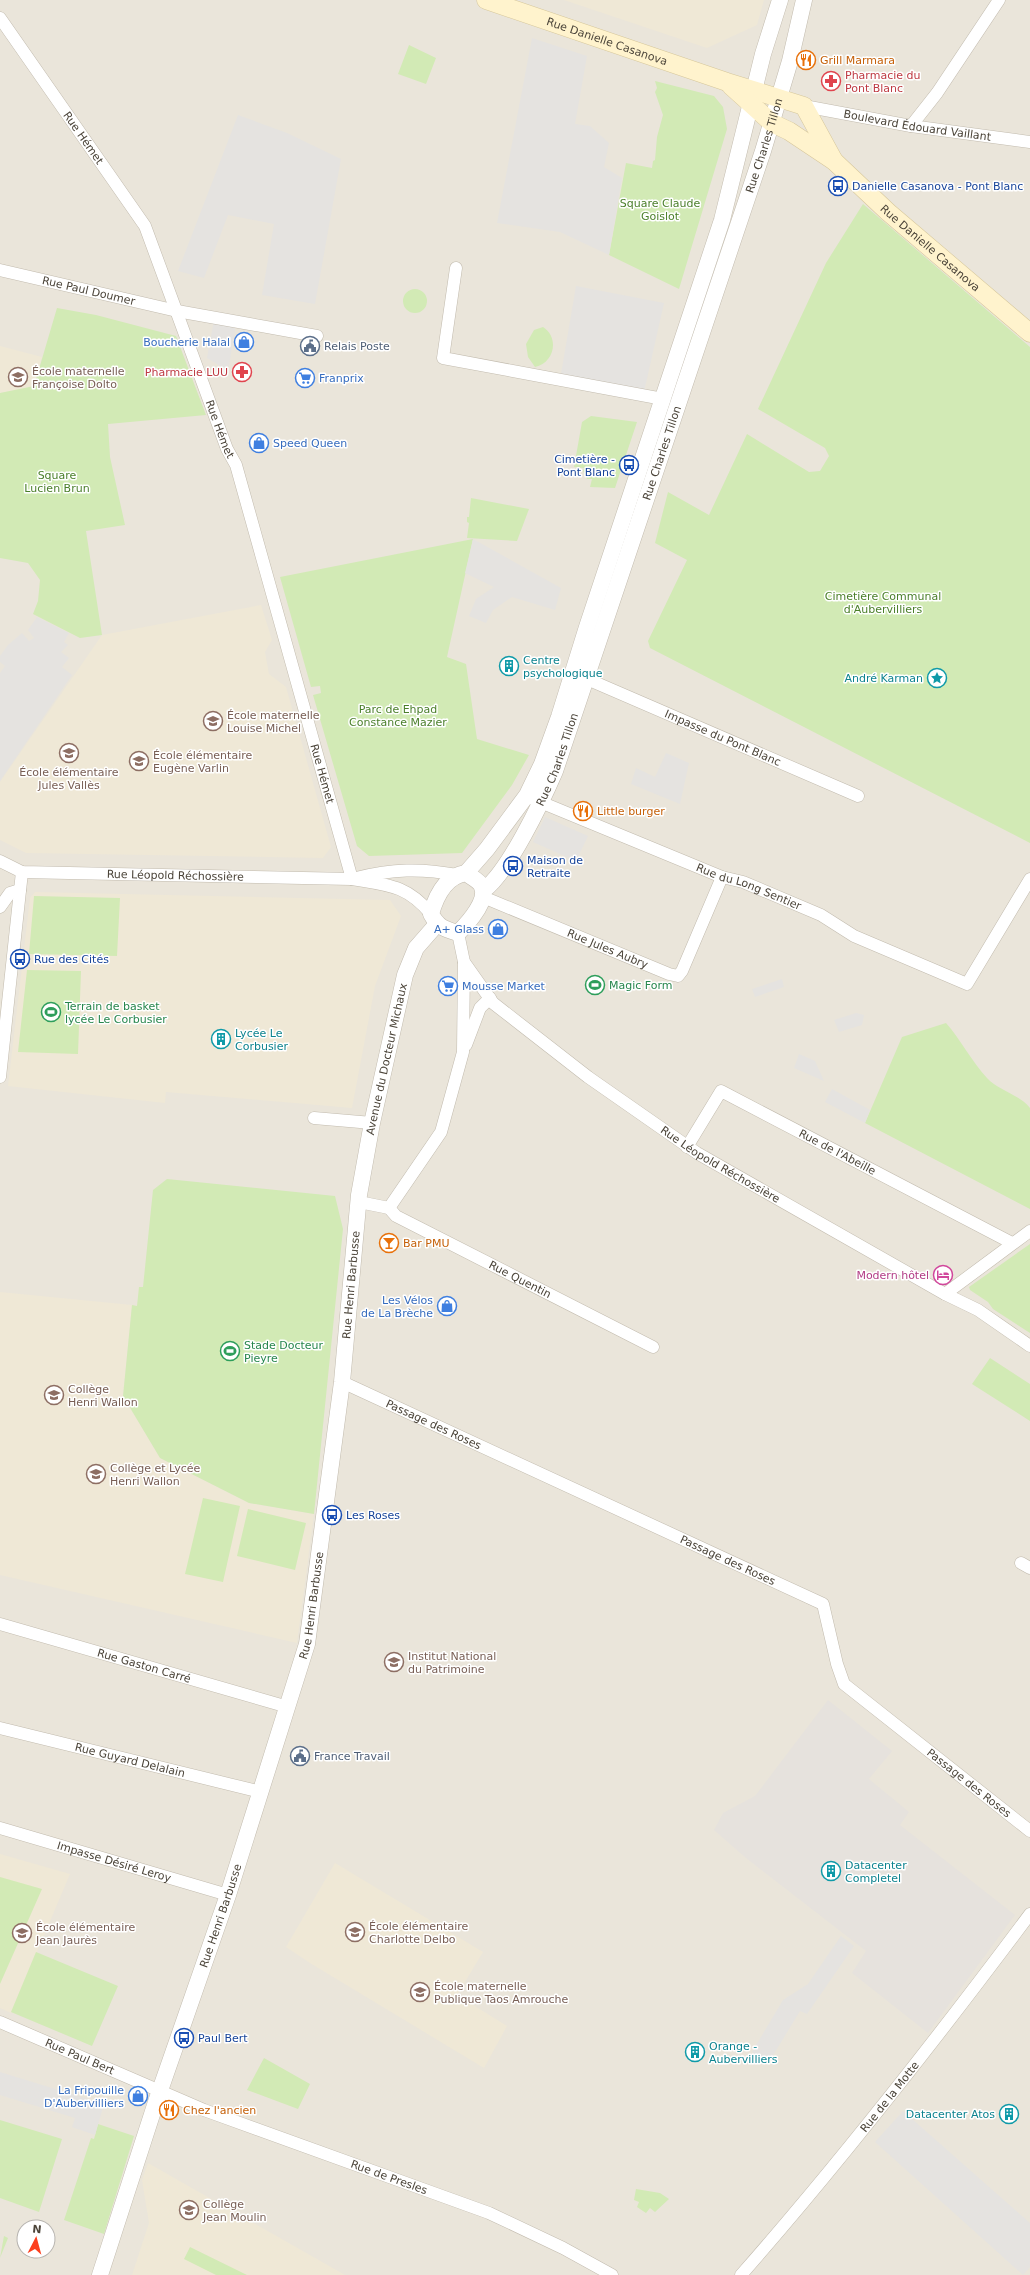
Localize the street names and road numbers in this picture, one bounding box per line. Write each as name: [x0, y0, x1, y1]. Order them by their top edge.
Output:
street label: Rue Danielle Casanova: [545, 15, 669, 68]
street label: Rue Charles Tillon: [743, 97, 785, 195]
street label: Boulevard Édouard Vaillant: [842, 108, 992, 144]
street label: Rue Hémet: [60, 109, 106, 167]
street label: Rue Danielle Casanova: [878, 202, 982, 295]
street label: Rue Paul Doumer: [41, 274, 137, 308]
street label: Rue Hémet: [203, 398, 237, 461]
street label: Rue Charles Tillon: [640, 404, 684, 502]
street label: Impasse du Pont Blanc: [663, 707, 783, 769]
street label: Rue Charles Tillon: [534, 711, 581, 808]
street label: Rue Hémet: [307, 742, 337, 806]
street label: Rue du Long Sentier: [694, 861, 804, 913]
street label: Rue Léopold Réchossière: [107, 868, 244, 884]
street label: Rue Jules Aubry: [565, 927, 650, 972]
street label: Avenue du Docteur Michaux: [364, 981, 410, 1136]
street label: Rue Léopold Réchossière: [658, 1124, 782, 1206]
street label: Rue de l'Abeille: [797, 1127, 878, 1178]
street label: Rue Henri Barbusse: [340, 1230, 363, 1340]
street label: Rue Quentin: [487, 1258, 553, 1301]
street label: Passage des Roses: [384, 1397, 483, 1452]
street label: Passage des Roses: [678, 1533, 778, 1588]
street label: Rue Henri Barbusse: [297, 1551, 326, 1661]
street label: Rue Gaston Carré: [96, 1646, 193, 1686]
street label: Rue Guyard Delalain: [74, 1741, 186, 1780]
street label: Passage des Roses: [924, 1746, 1014, 1821]
street label: Impasse Désiré Leroy: [55, 1839, 173, 1885]
street label: Rue Henri Barbusse: [197, 1862, 244, 1969]
street label: Rue Paul Bert: [43, 2036, 117, 2078]
street label: Rue de la Motte: [858, 2059, 922, 2135]
street label: Rue de Presles: [349, 2158, 429, 2197]

